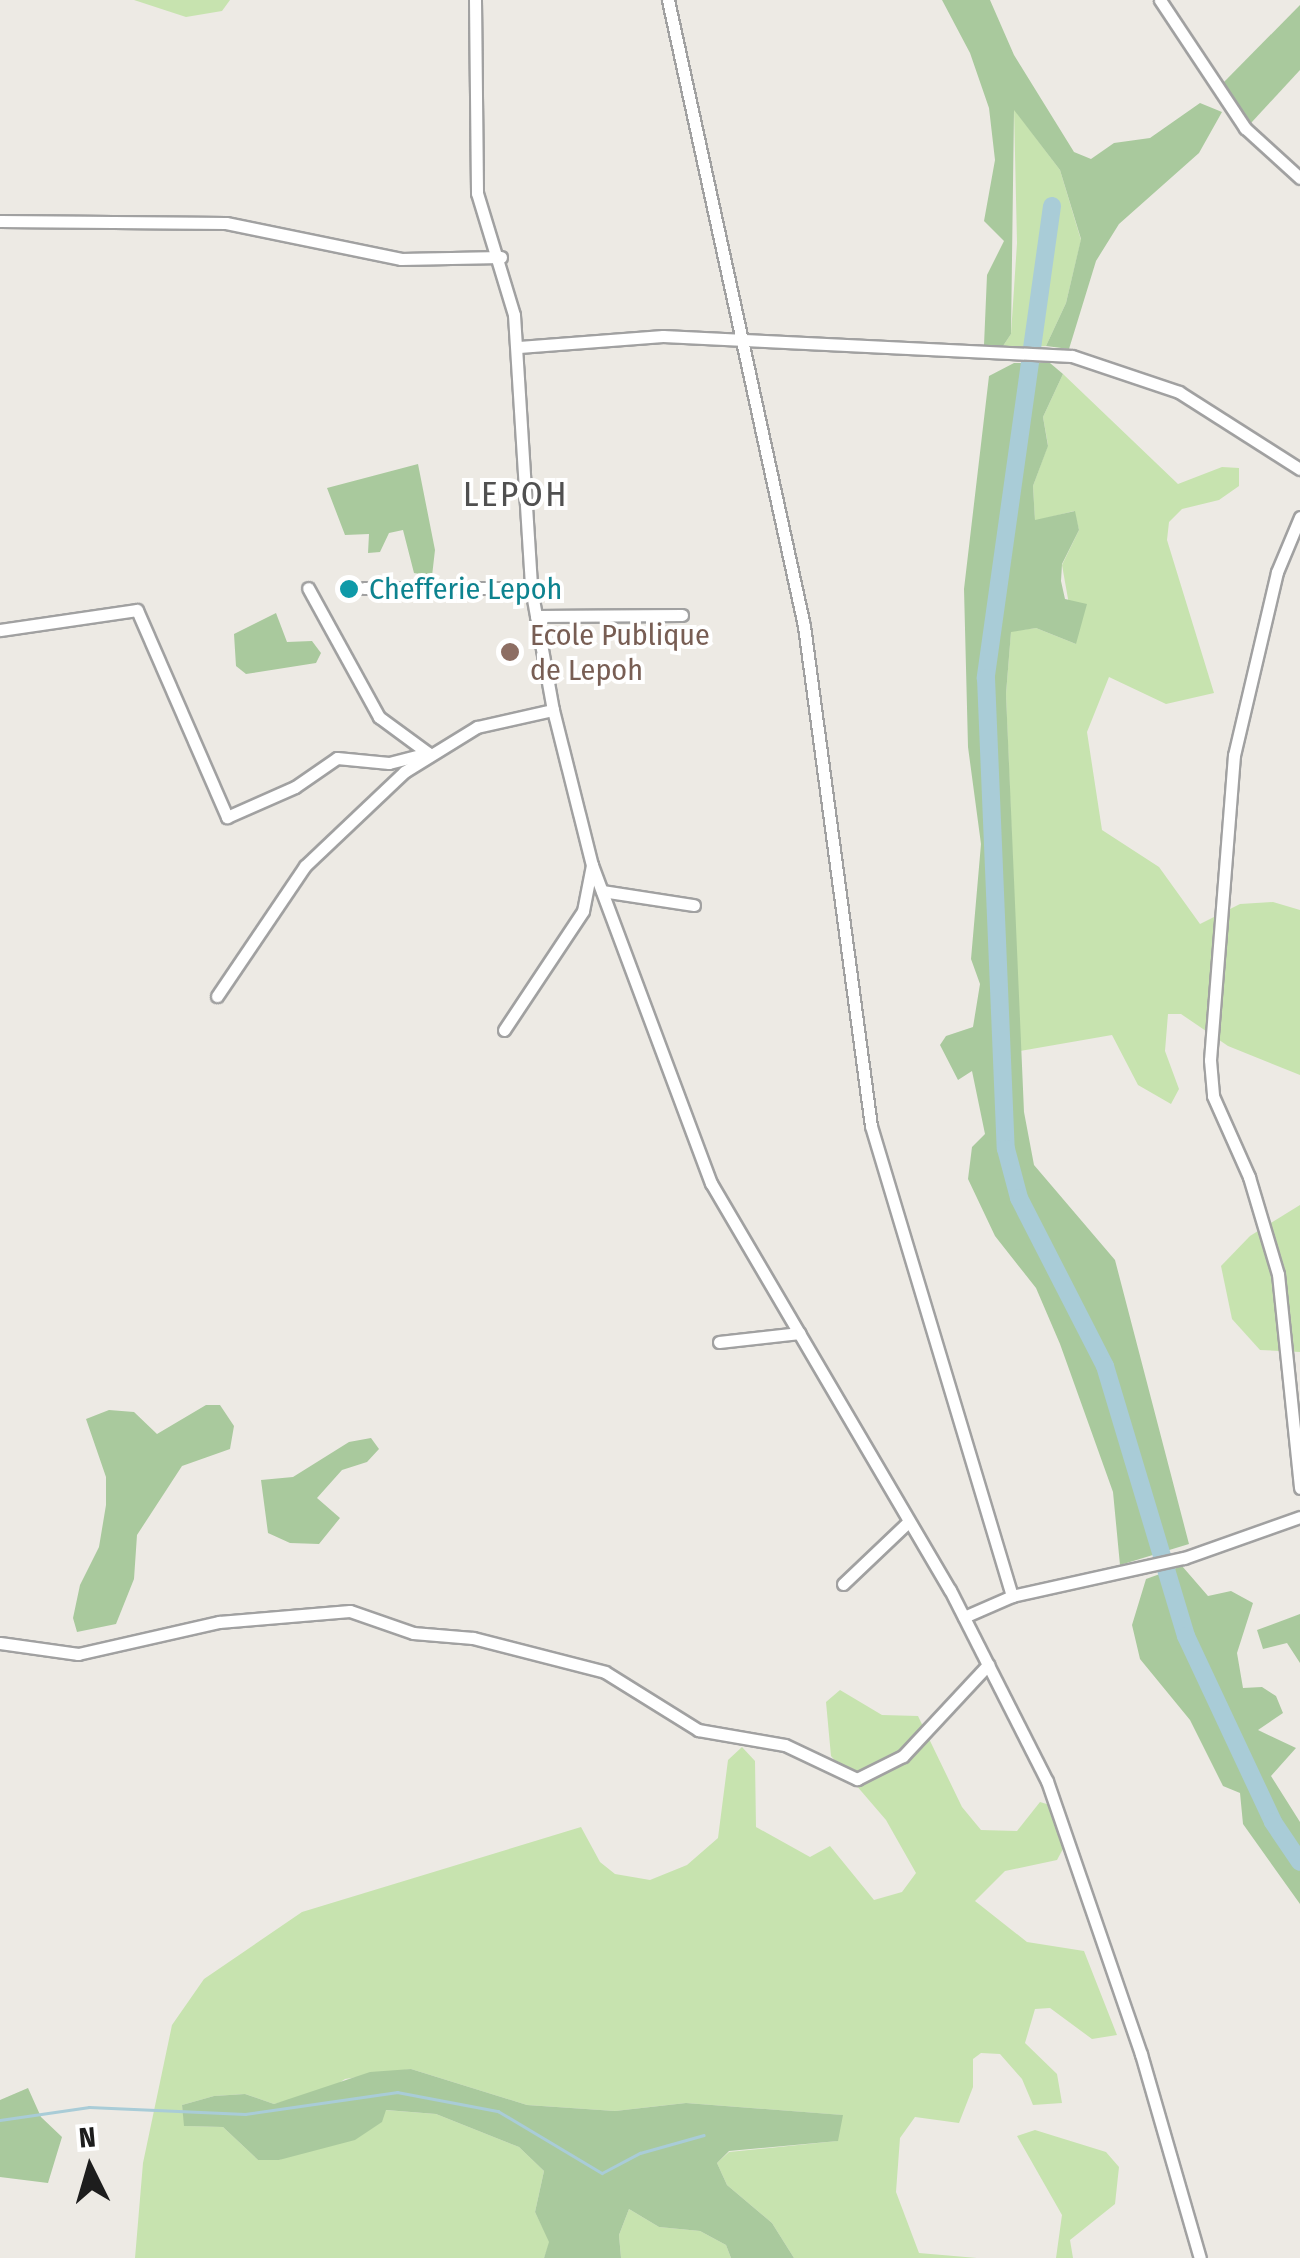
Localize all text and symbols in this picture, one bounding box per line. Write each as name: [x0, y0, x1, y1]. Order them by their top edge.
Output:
district label: LEPOH: [463, 473, 569, 515]
place label: Chefferie Lepoh: [369, 571, 562, 607]
marker: Chefferie Lepoh: [338, 578, 360, 600]
place label: Ecole Publique de Lepoh: [530, 617, 710, 688]
marker: Ecole Publique de Lepoh: [499, 641, 521, 663]
north arrow: [40, 2118, 140, 2218]
text: N: [78, 2120, 97, 2155]

